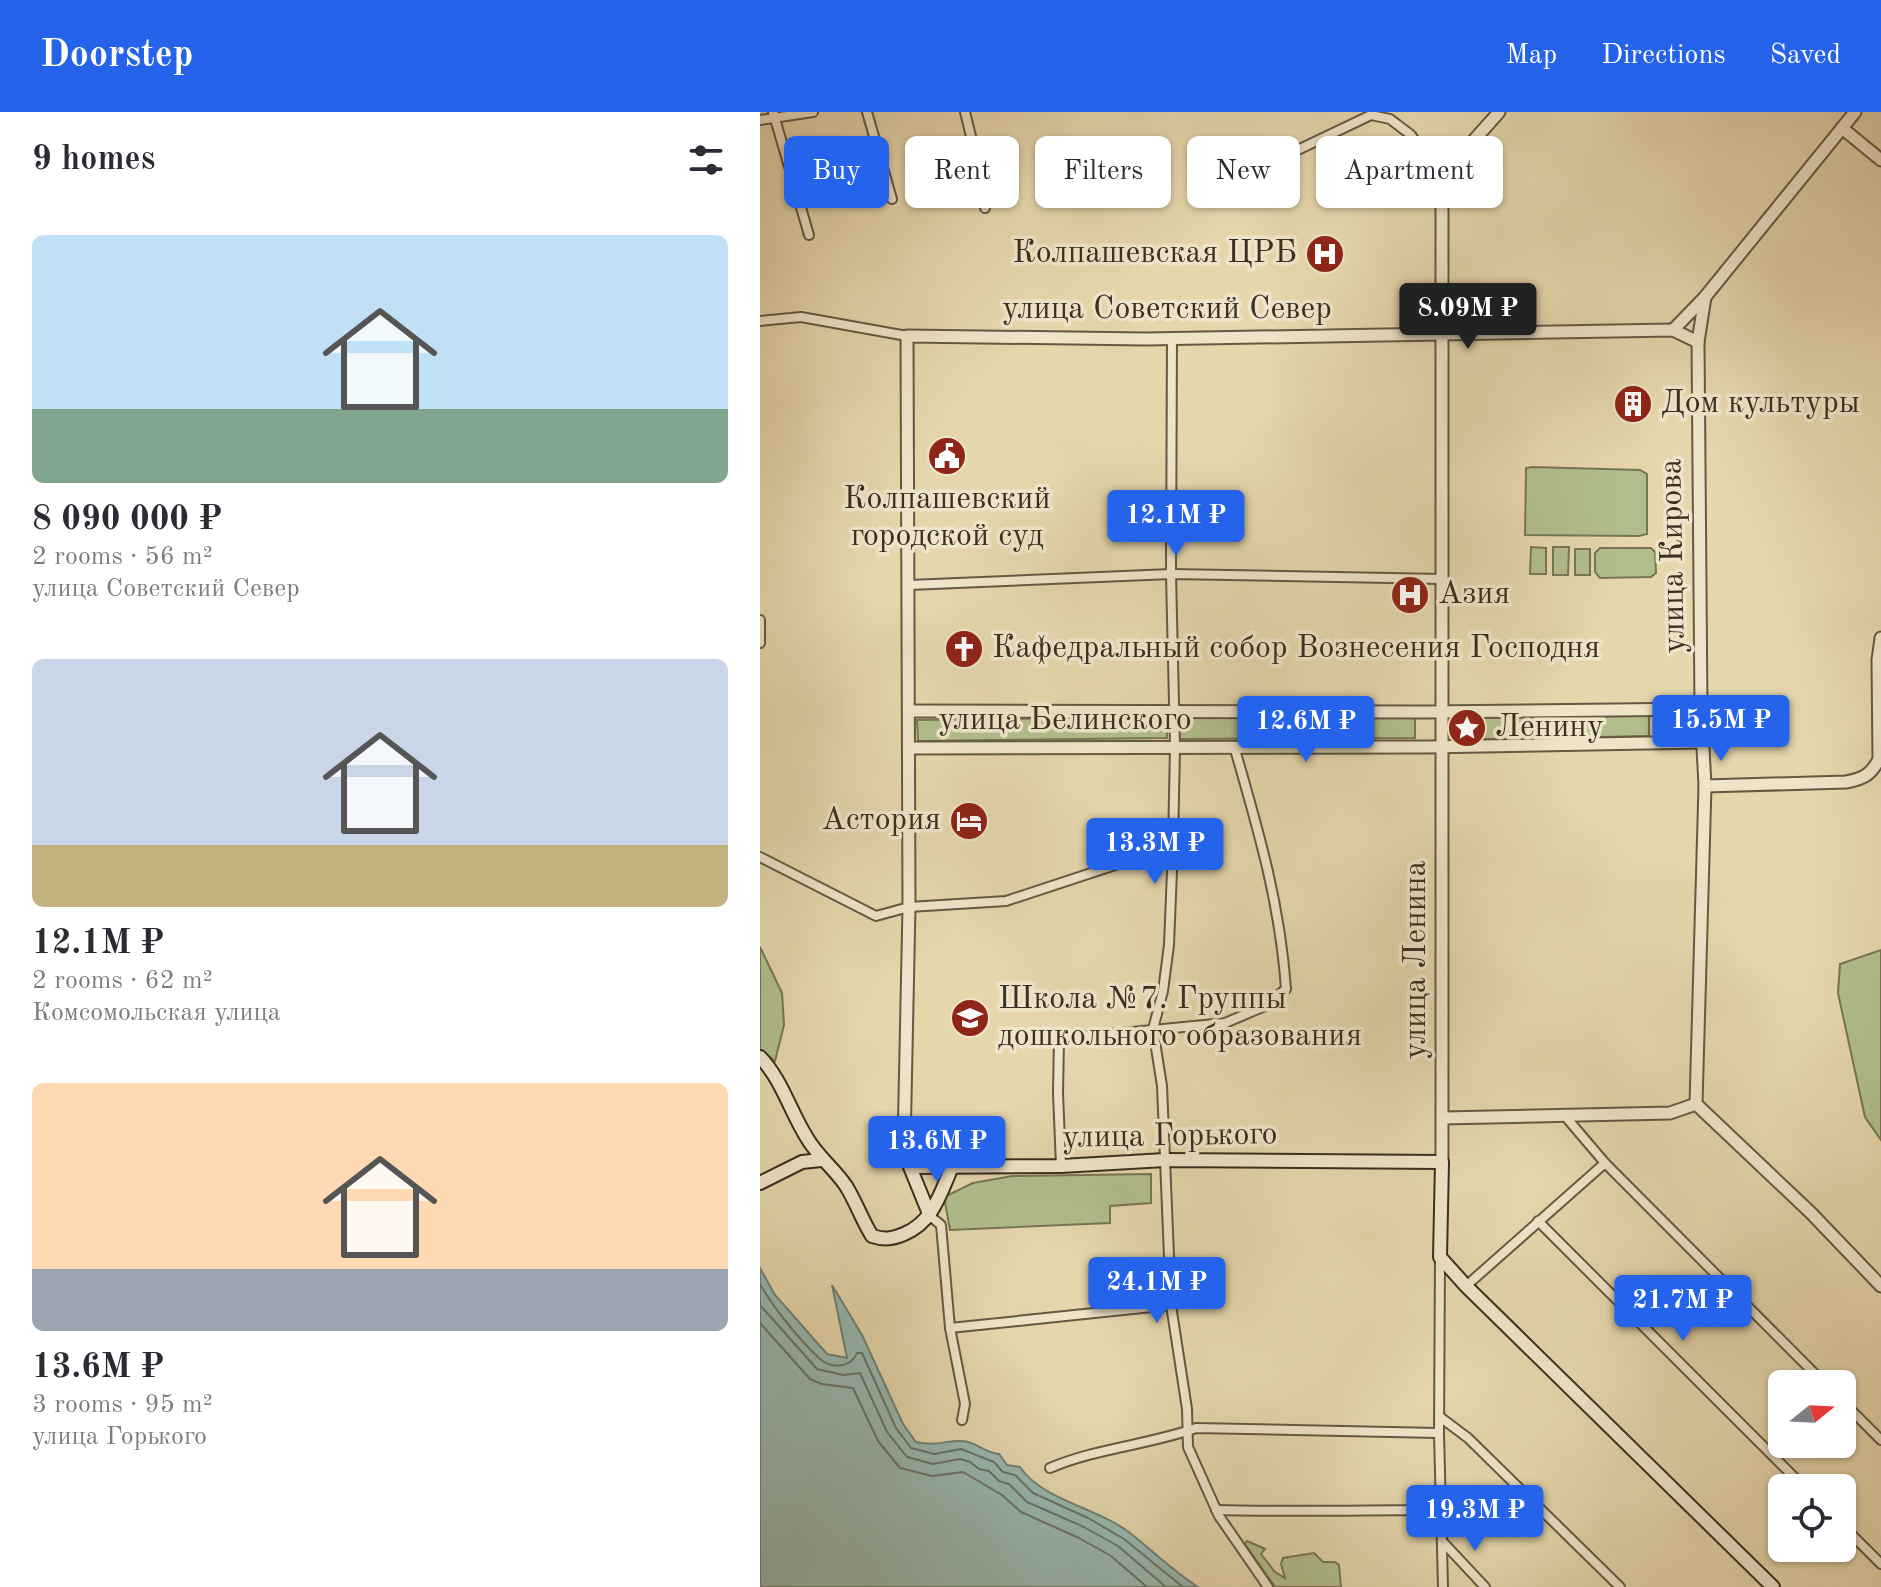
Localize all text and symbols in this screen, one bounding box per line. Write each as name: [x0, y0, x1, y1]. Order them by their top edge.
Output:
text: Doorstep: [40, 37, 193, 75]
text: Map: [1505, 42, 1557, 70]
text: Directions: [1601, 42, 1726, 70]
text: Saved: [1770, 42, 1841, 70]
chip: Buy: [784, 136, 889, 208]
chip: Rent: [905, 136, 1019, 208]
chip: Filters: [1035, 136, 1171, 208]
chip: New: [1187, 136, 1300, 208]
chip: Apartment: [1316, 136, 1503, 208]
icon: filters: [684, 138, 728, 182]
text: 9 homes: [32, 143, 155, 177]
hospital icon: Колпашевская ЦРБ: [1304, 233, 1346, 275]
place label: Колпашевская ЦРБ: [1012, 238, 1297, 270]
pin: 8.09M ₽: [1394, 283, 1542, 351]
icon: home: [308, 287, 452, 431]
street label: улица Советский Север: [1002, 294, 1332, 326]
text: 8.09M ₽: [1417, 296, 1519, 322]
building icon: Дом культуры: [1612, 383, 1654, 425]
place label: Дом культуры: [1661, 388, 1860, 420]
public building icon: Колпашевский городской суд: [926, 435, 968, 477]
street label: улица Кирова: [1656, 458, 1692, 654]
place label: Колпашевский городской суд: [843, 484, 1051, 553]
pin: 12.1M ₽: [1102, 490, 1250, 558]
text: 8 090 000 ₽: [32, 503, 222, 537]
text: 12.1M ₽: [1125, 503, 1227, 529]
text: 2 rooms · 56 m²: [32, 544, 213, 570]
hospital icon: Азия: [1389, 574, 1431, 616]
text: улица Советский Север: [32, 576, 300, 602]
place label: Азия: [1438, 579, 1510, 611]
church icon: Кафедральный собор Вознесения Господня: [943, 628, 985, 670]
place label: Кафедральный собор Вознесения Господня: [992, 633, 1600, 665]
pin: 15.5M ₽: [1647, 695, 1795, 763]
pin: 12.6M ₽: [1232, 696, 1380, 764]
street label: улица Белинского: [938, 705, 1192, 737]
place icon: Ленину: [1446, 707, 1488, 749]
text: 15.5M ₽: [1670, 708, 1772, 734]
text: 12.6M ₽: [1255, 709, 1357, 735]
icon: home: [308, 711, 452, 855]
place label: Ленину: [1495, 712, 1604, 744]
hotel icon: Астория: [948, 800, 990, 842]
place label: Астория: [821, 805, 941, 837]
pin: 13.3M ₽: [1081, 818, 1229, 886]
text: 13.3M ₽: [1104, 831, 1206, 857]
street label: улица Ленина: [1401, 861, 1433, 1059]
text: 12.1M ₽: [32, 927, 164, 961]
text: 2 rooms · 62 m²: [32, 968, 213, 994]
place label: Школа №7. Группы дошкольного образования: [998, 984, 1362, 1053]
school or university icon: Школа №7. Группы дошкольного образования: [949, 997, 991, 1039]
text: Комсомольская улица: [32, 1000, 281, 1026]
pin: 13.6M ₽: [863, 1116, 1011, 1184]
street label: улица Горького: [1062, 1119, 1278, 1155]
text: 13.6M ₽: [886, 1129, 988, 1155]
icon: home: [308, 1135, 452, 1279]
pin: 24.1M ₽: [1083, 1257, 1231, 1325]
text: 24.1M ₽: [1106, 1270, 1208, 1296]
pin: 21.7M ₽: [1609, 1275, 1757, 1343]
text: 21.7M ₽: [1632, 1288, 1734, 1314]
text: 13.6M ₽: [32, 1351, 164, 1385]
north arrow: [1768, 1370, 1856, 1458]
map controls: [1768, 1370, 1856, 1562]
text: 3 rooms · 95 m²: [32, 1392, 213, 1418]
text: улица Горького: [32, 1424, 207, 1450]
button: locate: [1768, 1474, 1856, 1562]
pin: 19.3M ₽: [1401, 1485, 1549, 1553]
text: 19.3M ₽: [1424, 1498, 1526, 1524]

